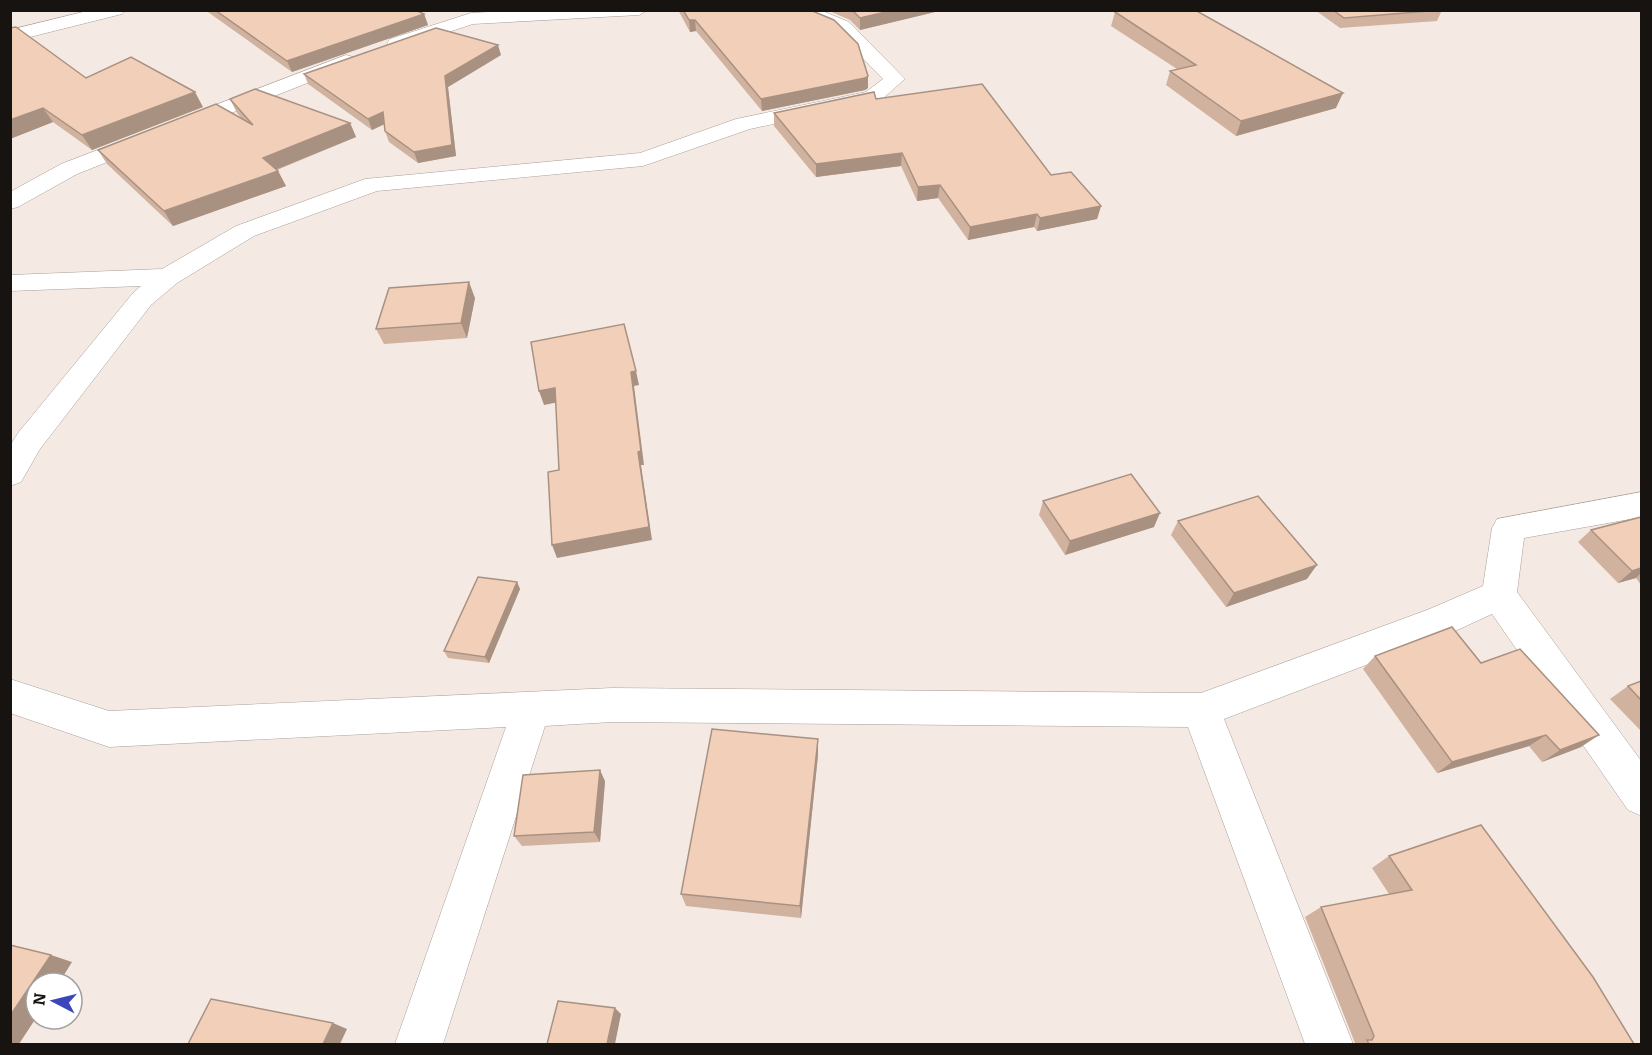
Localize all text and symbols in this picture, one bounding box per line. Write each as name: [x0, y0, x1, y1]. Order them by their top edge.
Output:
north arrow: [24, 971, 84, 1031]
text: N: [29, 992, 50, 1007]

